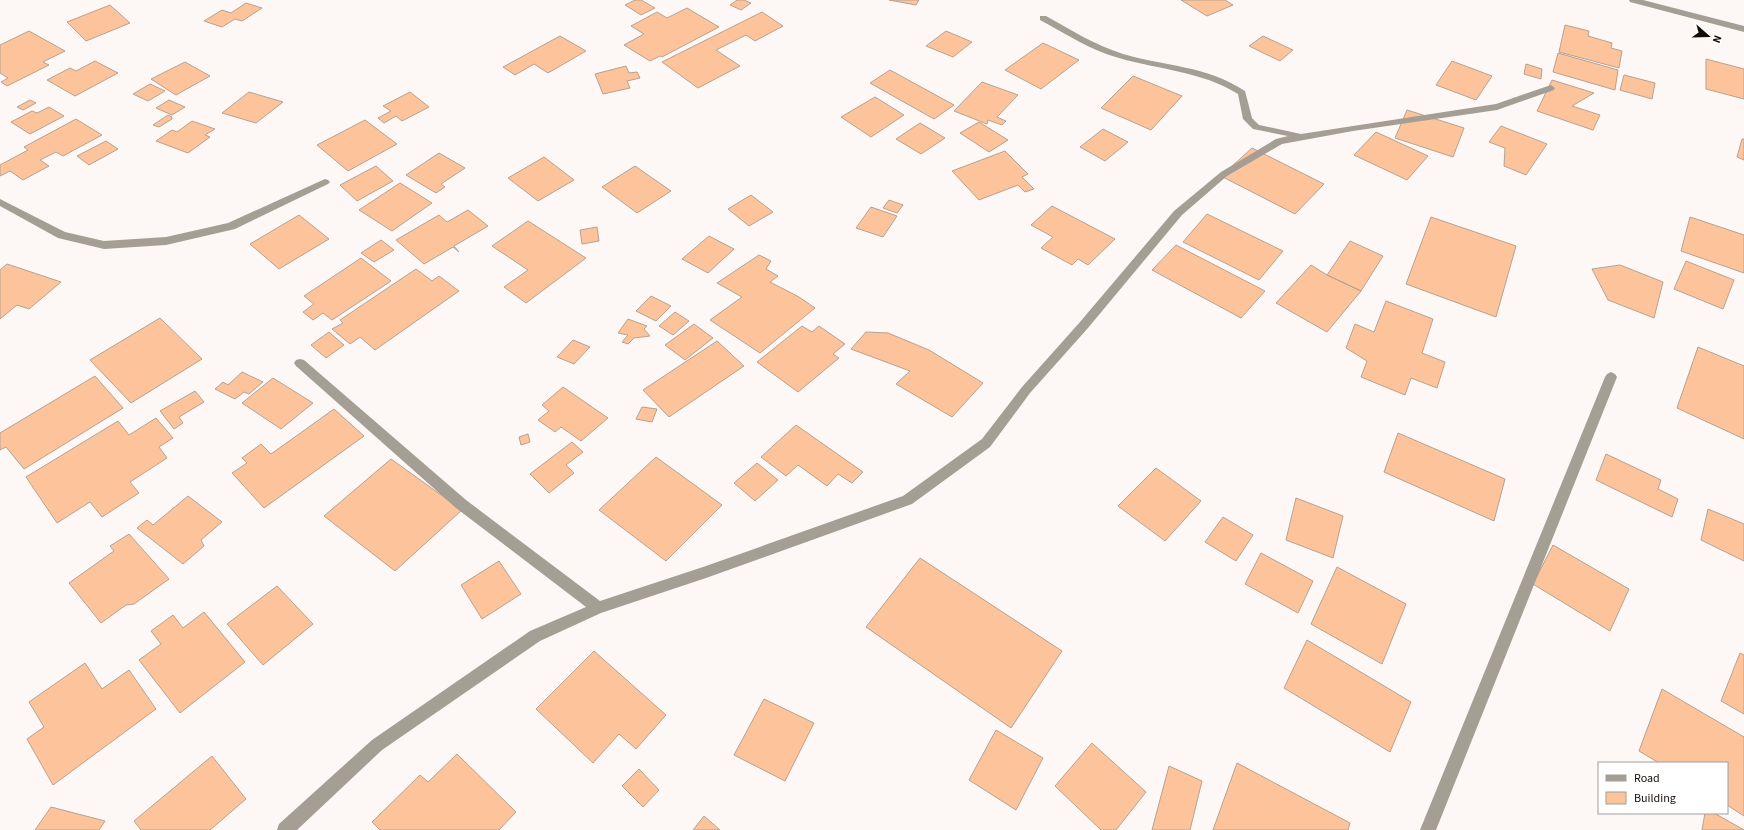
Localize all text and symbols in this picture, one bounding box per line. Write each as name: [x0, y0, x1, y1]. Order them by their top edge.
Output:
north arrow: [1688, 16, 1728, 56]
text: N: [1709, 33, 1725, 45]
legend: [1598, 762, 1728, 814]
text: Road: [1634, 770, 1660, 787]
text: Building: [1634, 790, 1676, 807]

